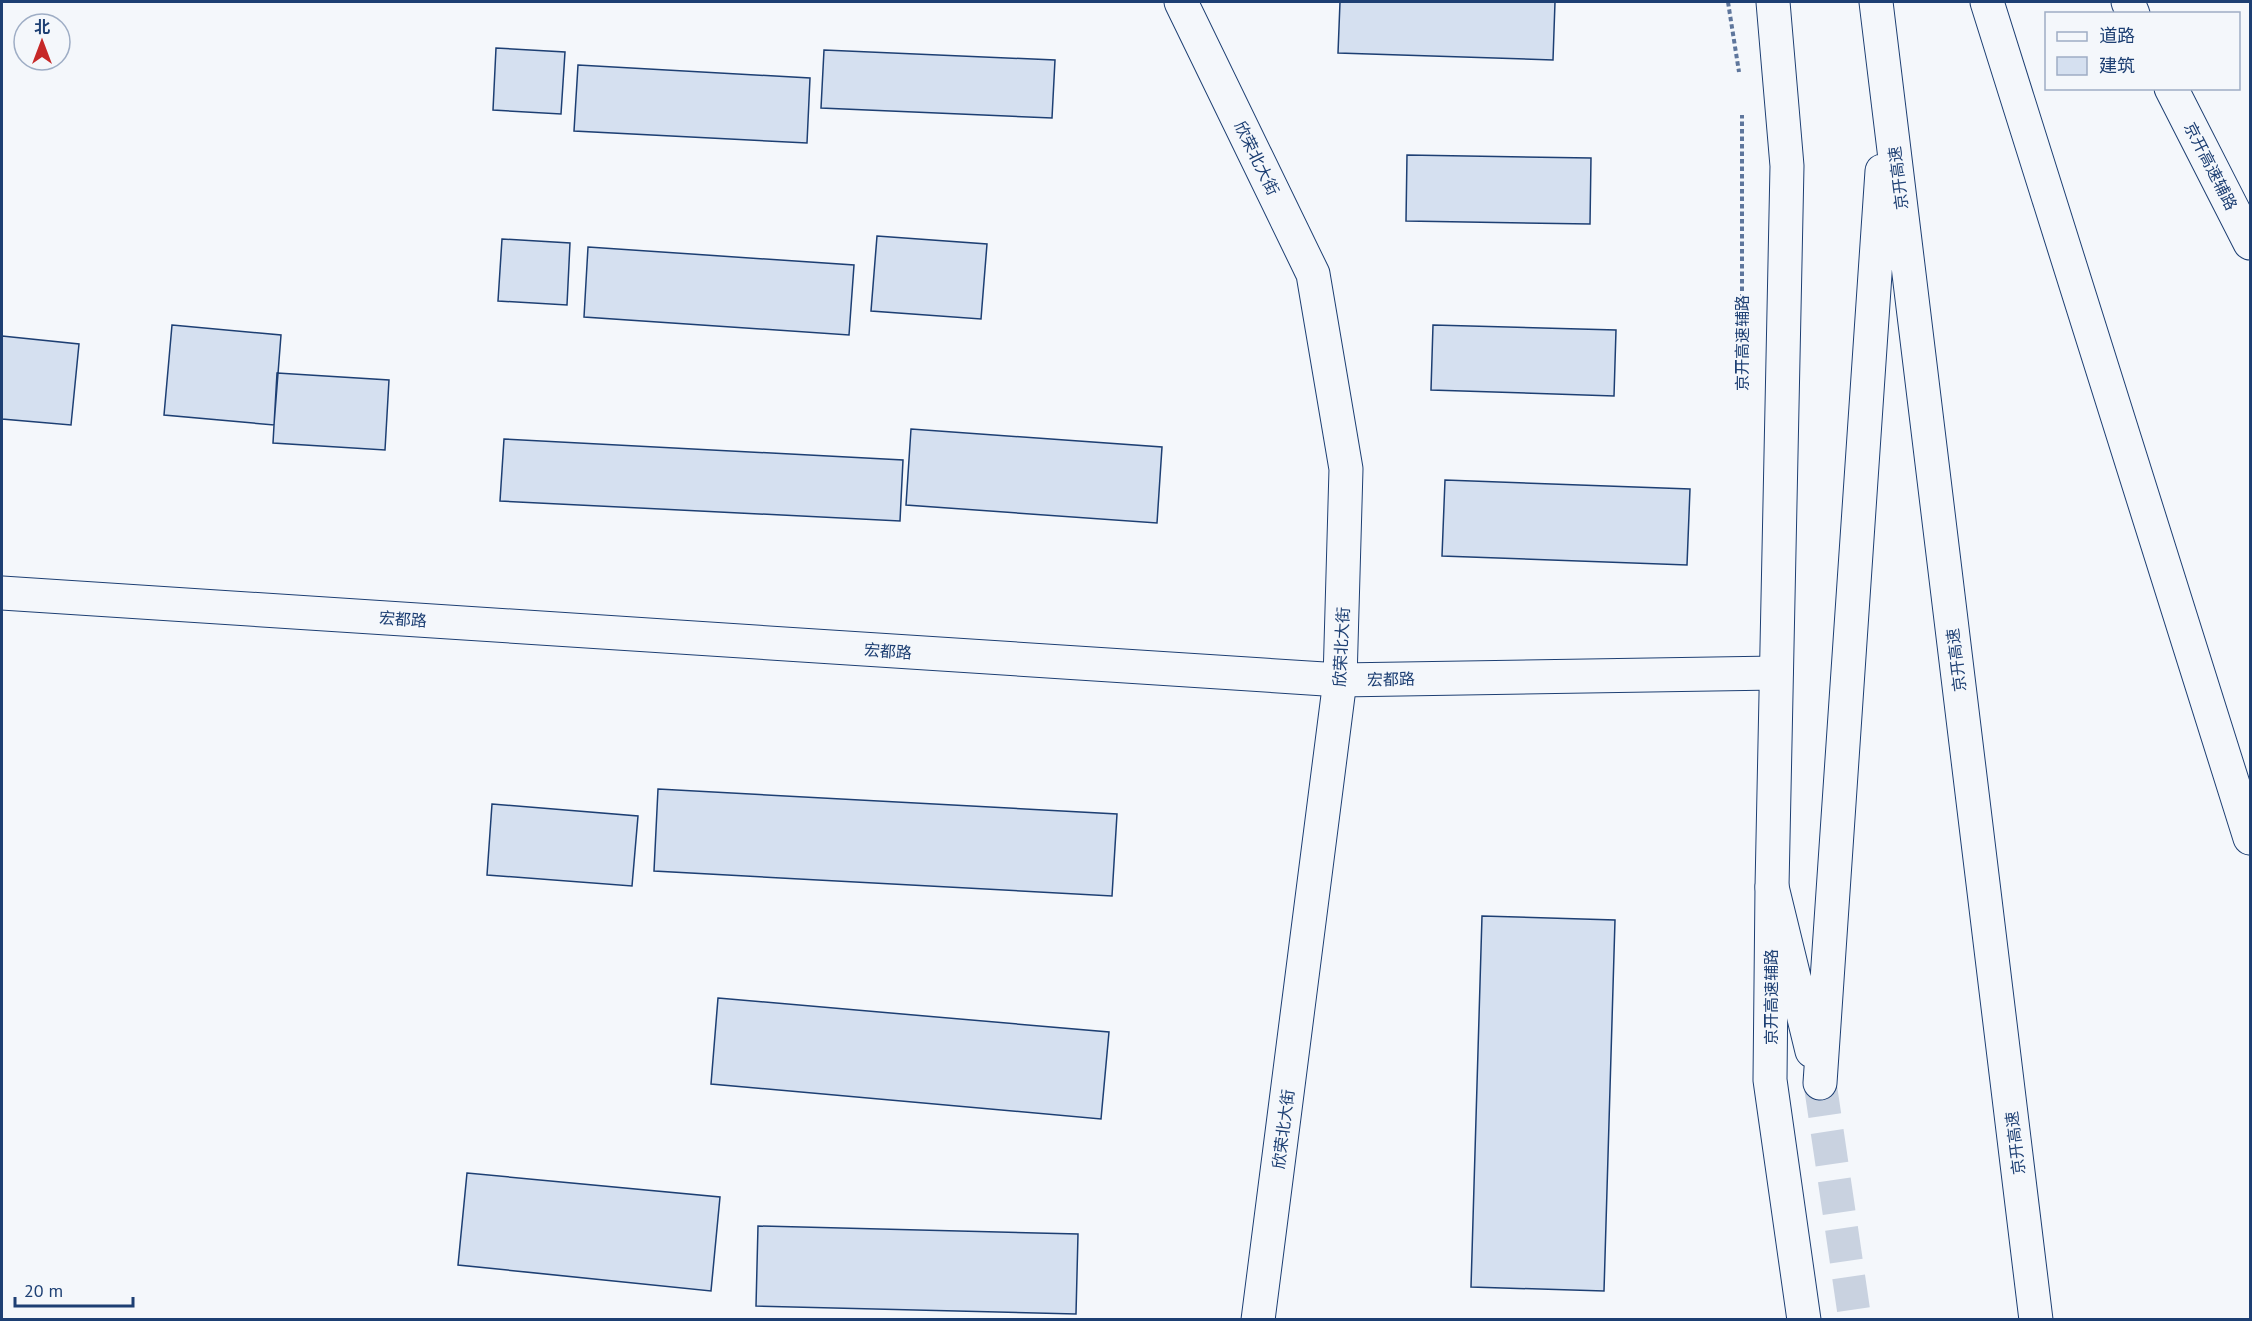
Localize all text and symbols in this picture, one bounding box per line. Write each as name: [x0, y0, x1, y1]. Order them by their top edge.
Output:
north arrow: [12, 12, 72, 72]
legend: [2045, 12, 2240, 90]
text: 北: [34, 17, 50, 37]
text: 道路: [2099, 24, 2135, 47]
text: 建筑: [2099, 54, 2135, 77]
street label: 欣荣北大街: [1230, 118, 1284, 198]
street label: 京开高速辅路: [2180, 119, 2242, 213]
street label: 京开高速: [1884, 145, 1912, 211]
street label: 京开高速辅路: [1732, 295, 1752, 391]
street label: 宏都路: [378, 607, 428, 631]
street label: 欣荣北大街: [1329, 607, 1353, 687]
street label: 京开高速: [1942, 627, 1970, 693]
street label: 宏都路: [863, 639, 913, 663]
street label: 宏都路: [1367, 669, 1415, 689]
street label: 京开高速辅路: [1761, 949, 1781, 1045]
street label: 欣荣北大街: [1268, 1088, 1298, 1170]
street label: 京开高速: [2001, 1110, 2029, 1176]
scale bar: [15, 1270, 134, 1308]
text: 20 m: [24, 1279, 63, 1302]

